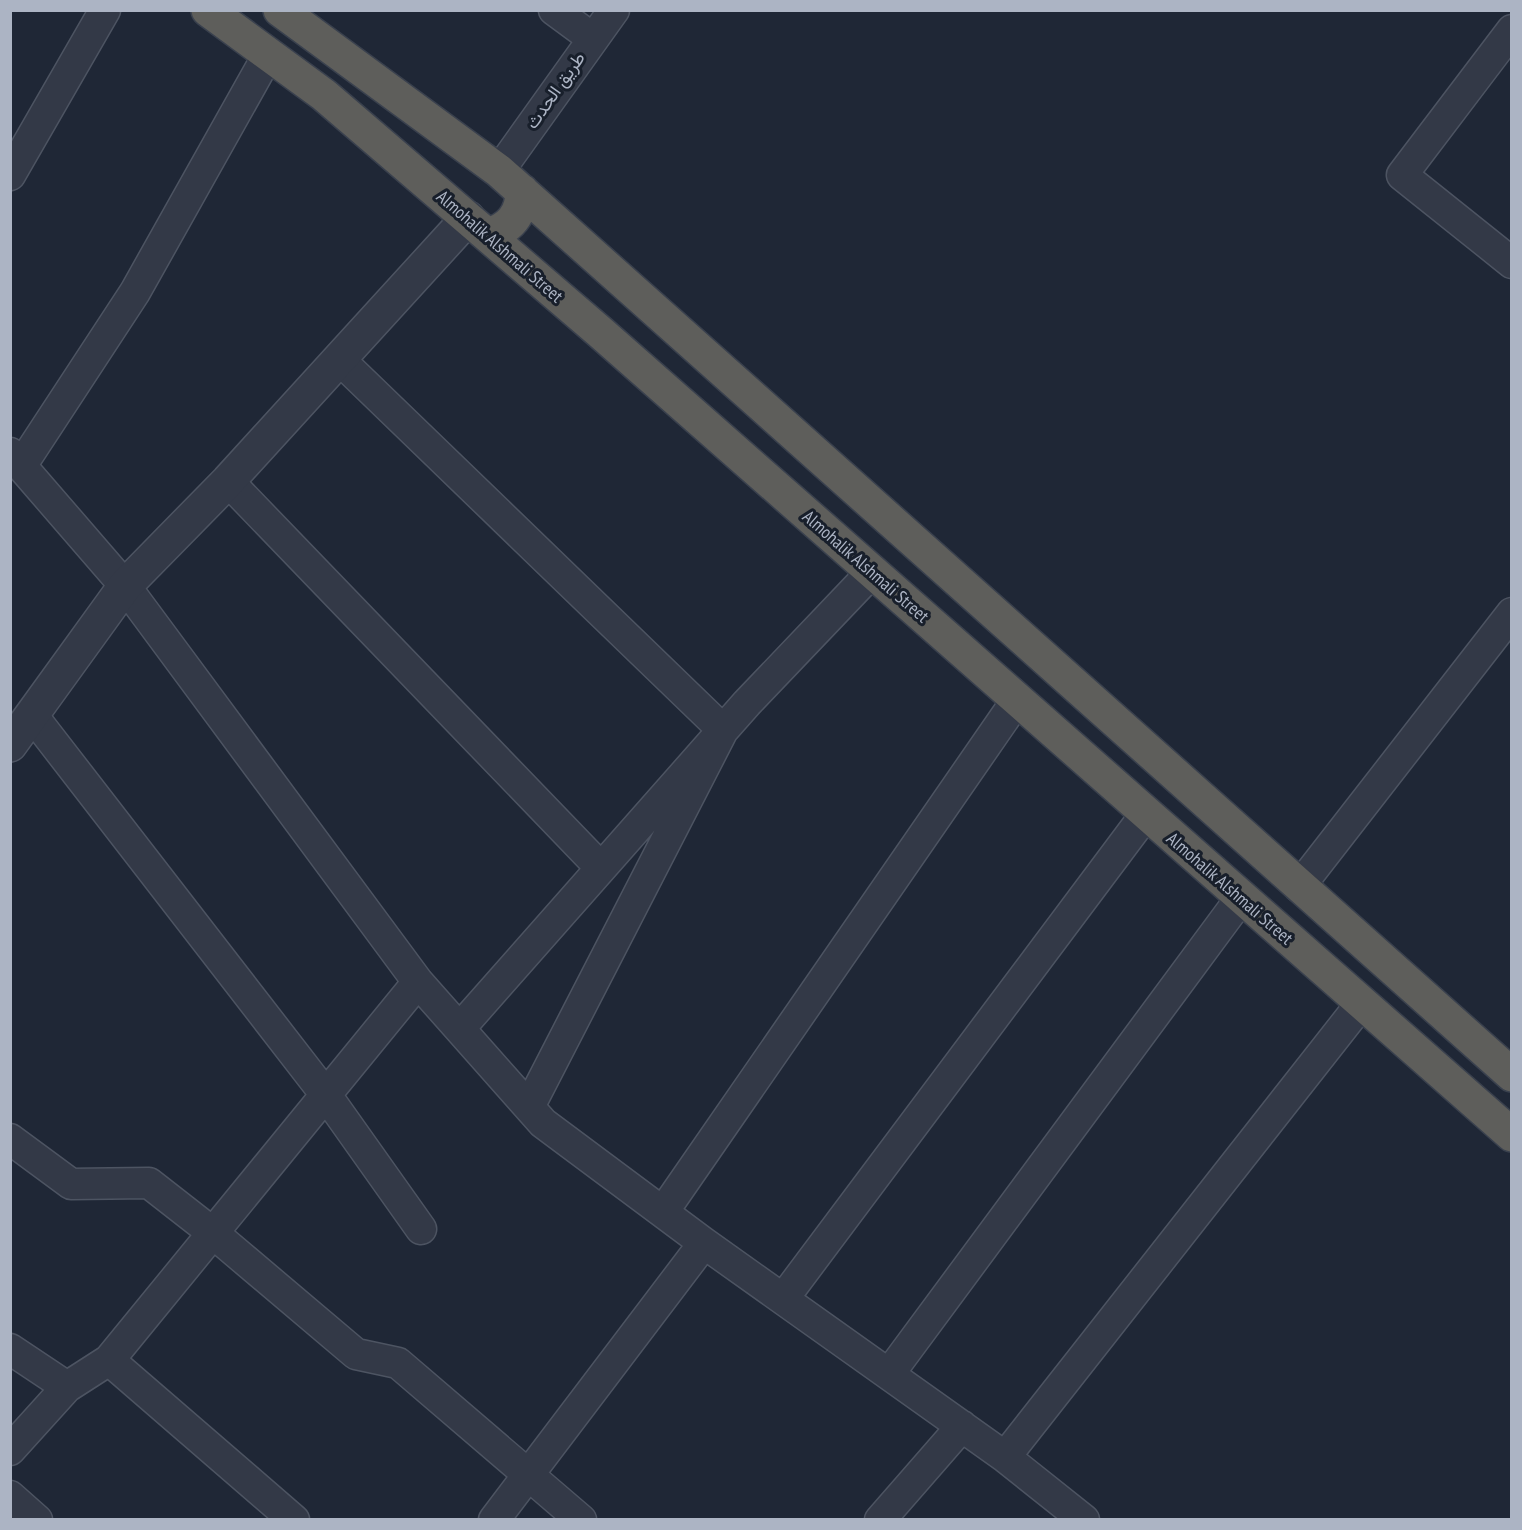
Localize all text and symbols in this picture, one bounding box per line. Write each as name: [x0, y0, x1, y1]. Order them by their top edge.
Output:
street label: طريق الحدث: [520, 47, 590, 133]
street label: Almohalik Alshmali Street: [432, 185, 568, 307]
street label: Almohalik Alshmali Street: [798, 505, 934, 627]
street label: Almohalik Alshmali Street: [1162, 827, 1298, 949]

